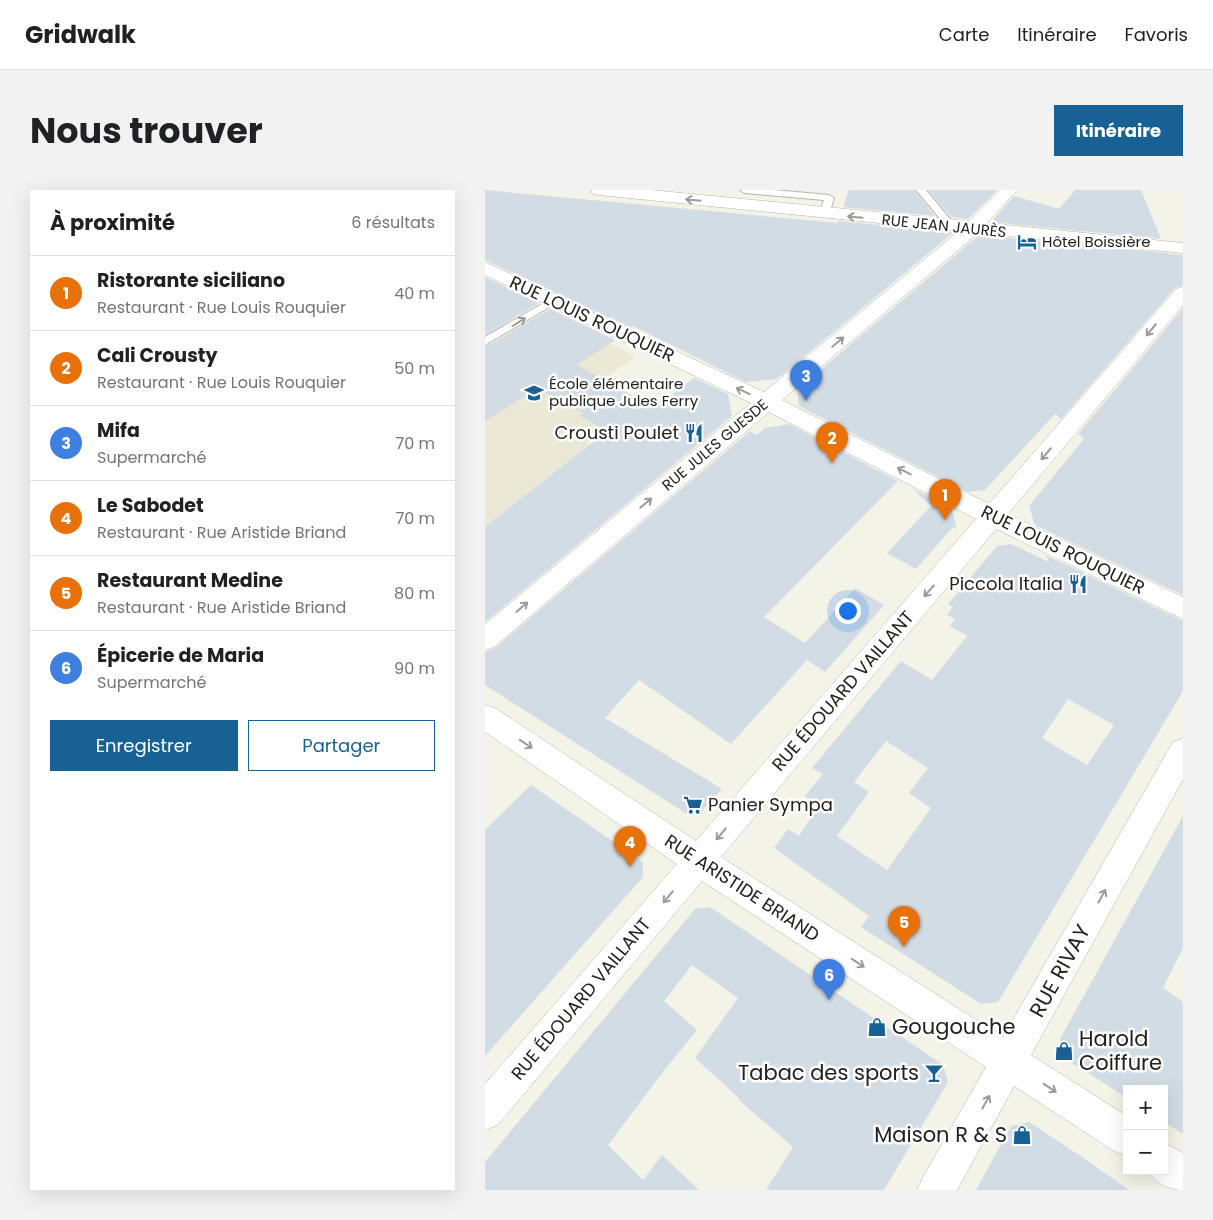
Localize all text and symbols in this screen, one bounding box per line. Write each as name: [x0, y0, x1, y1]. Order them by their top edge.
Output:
text: Gridwalk: [25, 18, 136, 51]
text: Carte: [939, 22, 989, 47]
text: Itinéraire: [1017, 22, 1097, 47]
text: Favoris: [1125, 22, 1188, 47]
button: Itinéraire: [1054, 105, 1183, 156]
text: Nous trouver: [30, 106, 263, 155]
one-way arrow: [685, 195, 701, 205]
text: À proximité: [50, 208, 175, 237]
street label: RUE JEAN JAURÈS: [881, 209, 1007, 242]
text: 6 résultats: [351, 211, 435, 234]
one-way arrow: [847, 212, 863, 222]
hotel icon: Hôtel Boissière: [1016, 231, 1038, 253]
place label: Hôtel Boissière: [1042, 231, 1150, 252]
text: Ristorante siciliano: [97, 267, 285, 294]
street label: RUE LOUIS ROUQUIER: [506, 269, 679, 368]
text: 1: [63, 282, 69, 305]
text: 40 m: [394, 282, 435, 305]
text: Restaurant · Rue Louis Rouquier: [97, 296, 346, 319]
one-way arrow: [511, 316, 525, 326]
one-way arrow: [1146, 324, 1157, 337]
one-way arrow: [831, 336, 844, 348]
text: Cali Crousty: [97, 342, 217, 369]
text: 2: [61, 357, 71, 380]
text: 50 m: [394, 357, 435, 380]
pin: 3: [790, 360, 822, 401]
text: Restaurant · Rue Louis Rouquier: [97, 371, 346, 394]
place label: École élémentaire publique Jules Ferry: [549, 373, 699, 411]
school or university icon: École élémentaire publique Jules Ferry: [523, 382, 545, 404]
one-way arrow: [736, 386, 751, 395]
street label: RUE JULES GUESDE: [657, 394, 772, 495]
text: Mifa: [97, 417, 140, 444]
place label: Crousti Poulet: [555, 420, 679, 445]
restaurant icon: Crousti Poulet: [683, 422, 705, 444]
pin: 2: [816, 422, 848, 463]
text: 3: [61, 432, 71, 455]
text: 70 m: [395, 432, 435, 455]
text: Supermarché: [97, 446, 206, 469]
one-way arrow: [1041, 447, 1052, 460]
one-way arrow: [897, 466, 912, 475]
pin: 1: [929, 479, 961, 520]
text: Le Sabodet: [97, 492, 204, 519]
one-way arrow: [639, 497, 652, 508]
street label: RUE LOUIS ROUQUIER: [977, 499, 1149, 600]
text: 4: [61, 507, 71, 530]
text: 70 m: [395, 507, 435, 530]
text: Restaurant · Rue Aristide Briand: [97, 521, 346, 544]
text: Restaurant Medine: [97, 567, 283, 594]
place label: Piccola Italia: [949, 571, 1063, 596]
restaurant icon: Piccola Italia: [1067, 573, 1089, 595]
text: 5: [61, 582, 71, 605]
text: 80 m: [394, 582, 435, 605]
one-way arrow: [924, 584, 935, 597]
text: Restaurant · Rue Aristide Briand: [97, 596, 346, 619]
your location: [835, 598, 861, 624]
one-way arrow: [515, 601, 528, 613]
street label: RUE ÉDOUARD VAILLANT: [766, 605, 919, 776]
text: Épicerie de Maria: [97, 642, 264, 669]
text: 6: [61, 657, 71, 680]
text: 90 m: [394, 657, 435, 680]
text: Supermarché: [97, 671, 206, 694]
button: Enregistrer: [50, 720, 238, 771]
button: Partager: [248, 720, 435, 771]
one-way arrow: [518, 739, 532, 749]
place label: Panier Sympa: [708, 792, 833, 817]
supermarket icon: Panier Sympa: [682, 794, 704, 816]
pin: 4: [614, 826, 646, 867]
one-way arrow: [716, 827, 727, 840]
street label: RUE ARISTIDE BRIAND: [660, 828, 825, 947]
one-way arrow: [1097, 890, 1107, 904]
one-way arrow: [662, 891, 674, 904]
pin: 5: [888, 906, 920, 947]
street label: RUE ÉDOUARD VAILLANT: [505, 912, 656, 1085]
street label: RUE RIVAY: [1022, 919, 1097, 1022]
one-way arrow: [851, 958, 865, 968]
pin: 6: [813, 959, 845, 1000]
place label: Gougouche: [892, 1012, 1016, 1041]
shop icon: Gougouche: [866, 1016, 888, 1038]
place label: Harold Coiffure: [1079, 1024, 1162, 1077]
shop icon: Harold Coiffure: [1053, 1040, 1075, 1062]
place label: Tabac des sports: [738, 1058, 919, 1087]
bar icon: Tabac des sports: [923, 1062, 945, 1084]
one-way arrow: [1043, 1082, 1057, 1093]
map controls: [1123, 1085, 1168, 1175]
button: +: [1123, 1085, 1168, 1130]
one-way arrow: [982, 1095, 992, 1109]
place label: Maison R & S: [874, 1120, 1007, 1149]
shop icon: Maison R & S: [1011, 1124, 1033, 1146]
button: −: [1123, 1130, 1168, 1175]

